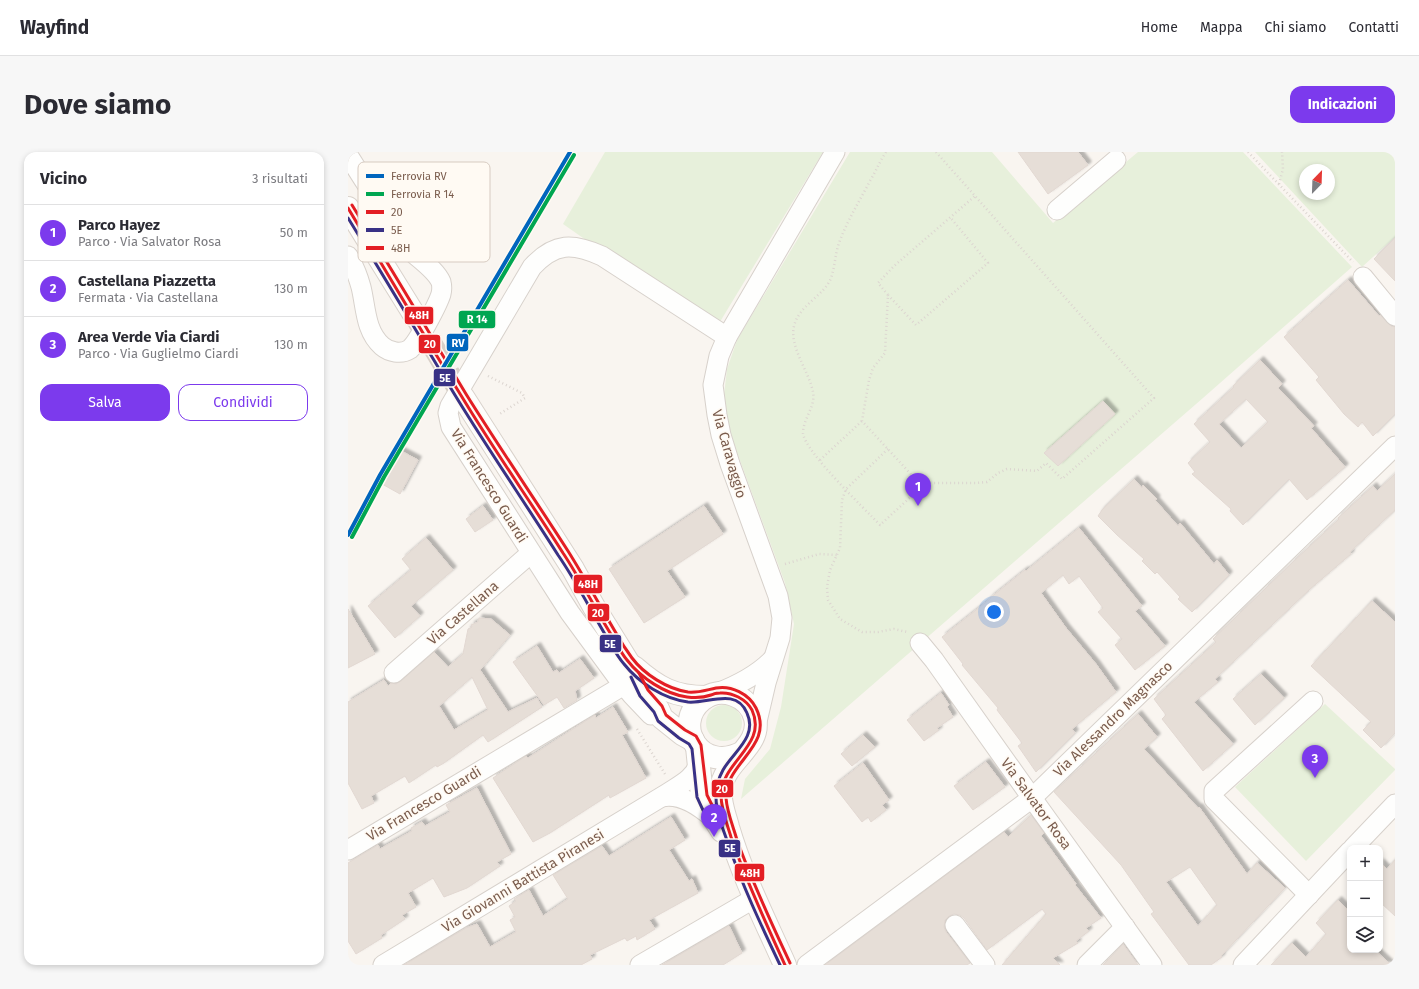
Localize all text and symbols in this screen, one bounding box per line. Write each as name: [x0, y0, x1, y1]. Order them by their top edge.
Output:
text: Wayfind: [20, 16, 89, 39]
text: Home: [1141, 19, 1178, 36]
text: Mappa: [1200, 19, 1243, 36]
text: Chi siamo: [1265, 19, 1326, 36]
text: Contatti: [1348, 19, 1399, 36]
button: Indicazioni: [1290, 86, 1395, 123]
text: Dove siamo: [24, 88, 171, 121]
legend: [358, 162, 490, 262]
north arrow: [1299, 164, 1335, 200]
text: Vicino: [40, 168, 87, 189]
text: Ferrovia RV: [391, 170, 448, 183]
text: 3 risultati: [252, 171, 308, 186]
text: Ferrovia R 14: [391, 188, 454, 201]
text: 20: [391, 206, 403, 219]
text: Parco Hayez: [78, 216, 160, 234]
text: 5E: [391, 224, 403, 237]
text: 1: [50, 225, 56, 240]
text: 50 m: [280, 225, 308, 240]
text: Parco · Via Salvator Rosa: [78, 234, 221, 249]
text: 48H: [391, 242, 410, 255]
text: Castellana Piazzetta: [78, 272, 216, 290]
text: 2: [50, 281, 56, 296]
text: 130 m: [274, 281, 308, 296]
text: Fermata · Via Castellana: [78, 290, 218, 305]
line badge: 48H: [404, 306, 434, 325]
text: 48H: [409, 309, 429, 322]
line badge: R 14: [458, 310, 496, 329]
text: R 14: [467, 313, 487, 326]
text: Area Verde Via Ciardi: [78, 328, 220, 346]
line badge: RV: [446, 333, 469, 352]
line badge: 20: [418, 334, 441, 354]
text: 3: [50, 337, 56, 352]
text: 130 m: [274, 337, 308, 352]
text: RV: [452, 337, 465, 350]
text: 20: [424, 338, 437, 351]
text: Parco · Via Guglielmo Ciardi: [78, 346, 239, 361]
line badge: 5E: [433, 368, 456, 387]
text: 5E: [439, 372, 451, 385]
button: Salva: [40, 384, 170, 421]
button: Condividi: [178, 384, 308, 421]
street label: Via Caravaggio: [708, 408, 750, 500]
street label: Via Francesco Guardi: [447, 426, 531, 546]
pin: 1: [905, 473, 931, 506]
line badge: 48H: [573, 574, 603, 594]
street label: Via Castellana: [424, 577, 502, 649]
text: 48H: [578, 578, 598, 591]
your location: [984, 602, 1004, 622]
line badge: 20: [587, 603, 610, 622]
text: 20: [592, 607, 605, 620]
line badge: 5E: [599, 634, 622, 653]
text: 5E: [604, 638, 616, 651]
street label: Via Alessandro Magnasco: [1050, 658, 1176, 780]
pin: 3: [1302, 745, 1328, 778]
street label: Via Salvator Rosa: [997, 755, 1075, 853]
street label: Via Francesco Guardi: [363, 763, 485, 845]
line badge: 20: [711, 779, 734, 798]
text: 20: [716, 783, 729, 796]
pin: 2: [701, 804, 727, 837]
street label: Via Giovanni Battista Piranesi: [439, 826, 607, 936]
line badge: 5E: [718, 839, 741, 858]
text: 5E: [724, 842, 736, 855]
map controls: [1347, 845, 1383, 953]
button: +: [1347, 845, 1383, 881]
line badge: 48H: [734, 863, 765, 882]
text: 48H: [740, 867, 760, 880]
button: −: [1347, 881, 1383, 917]
button: layers: [1347, 917, 1383, 953]

